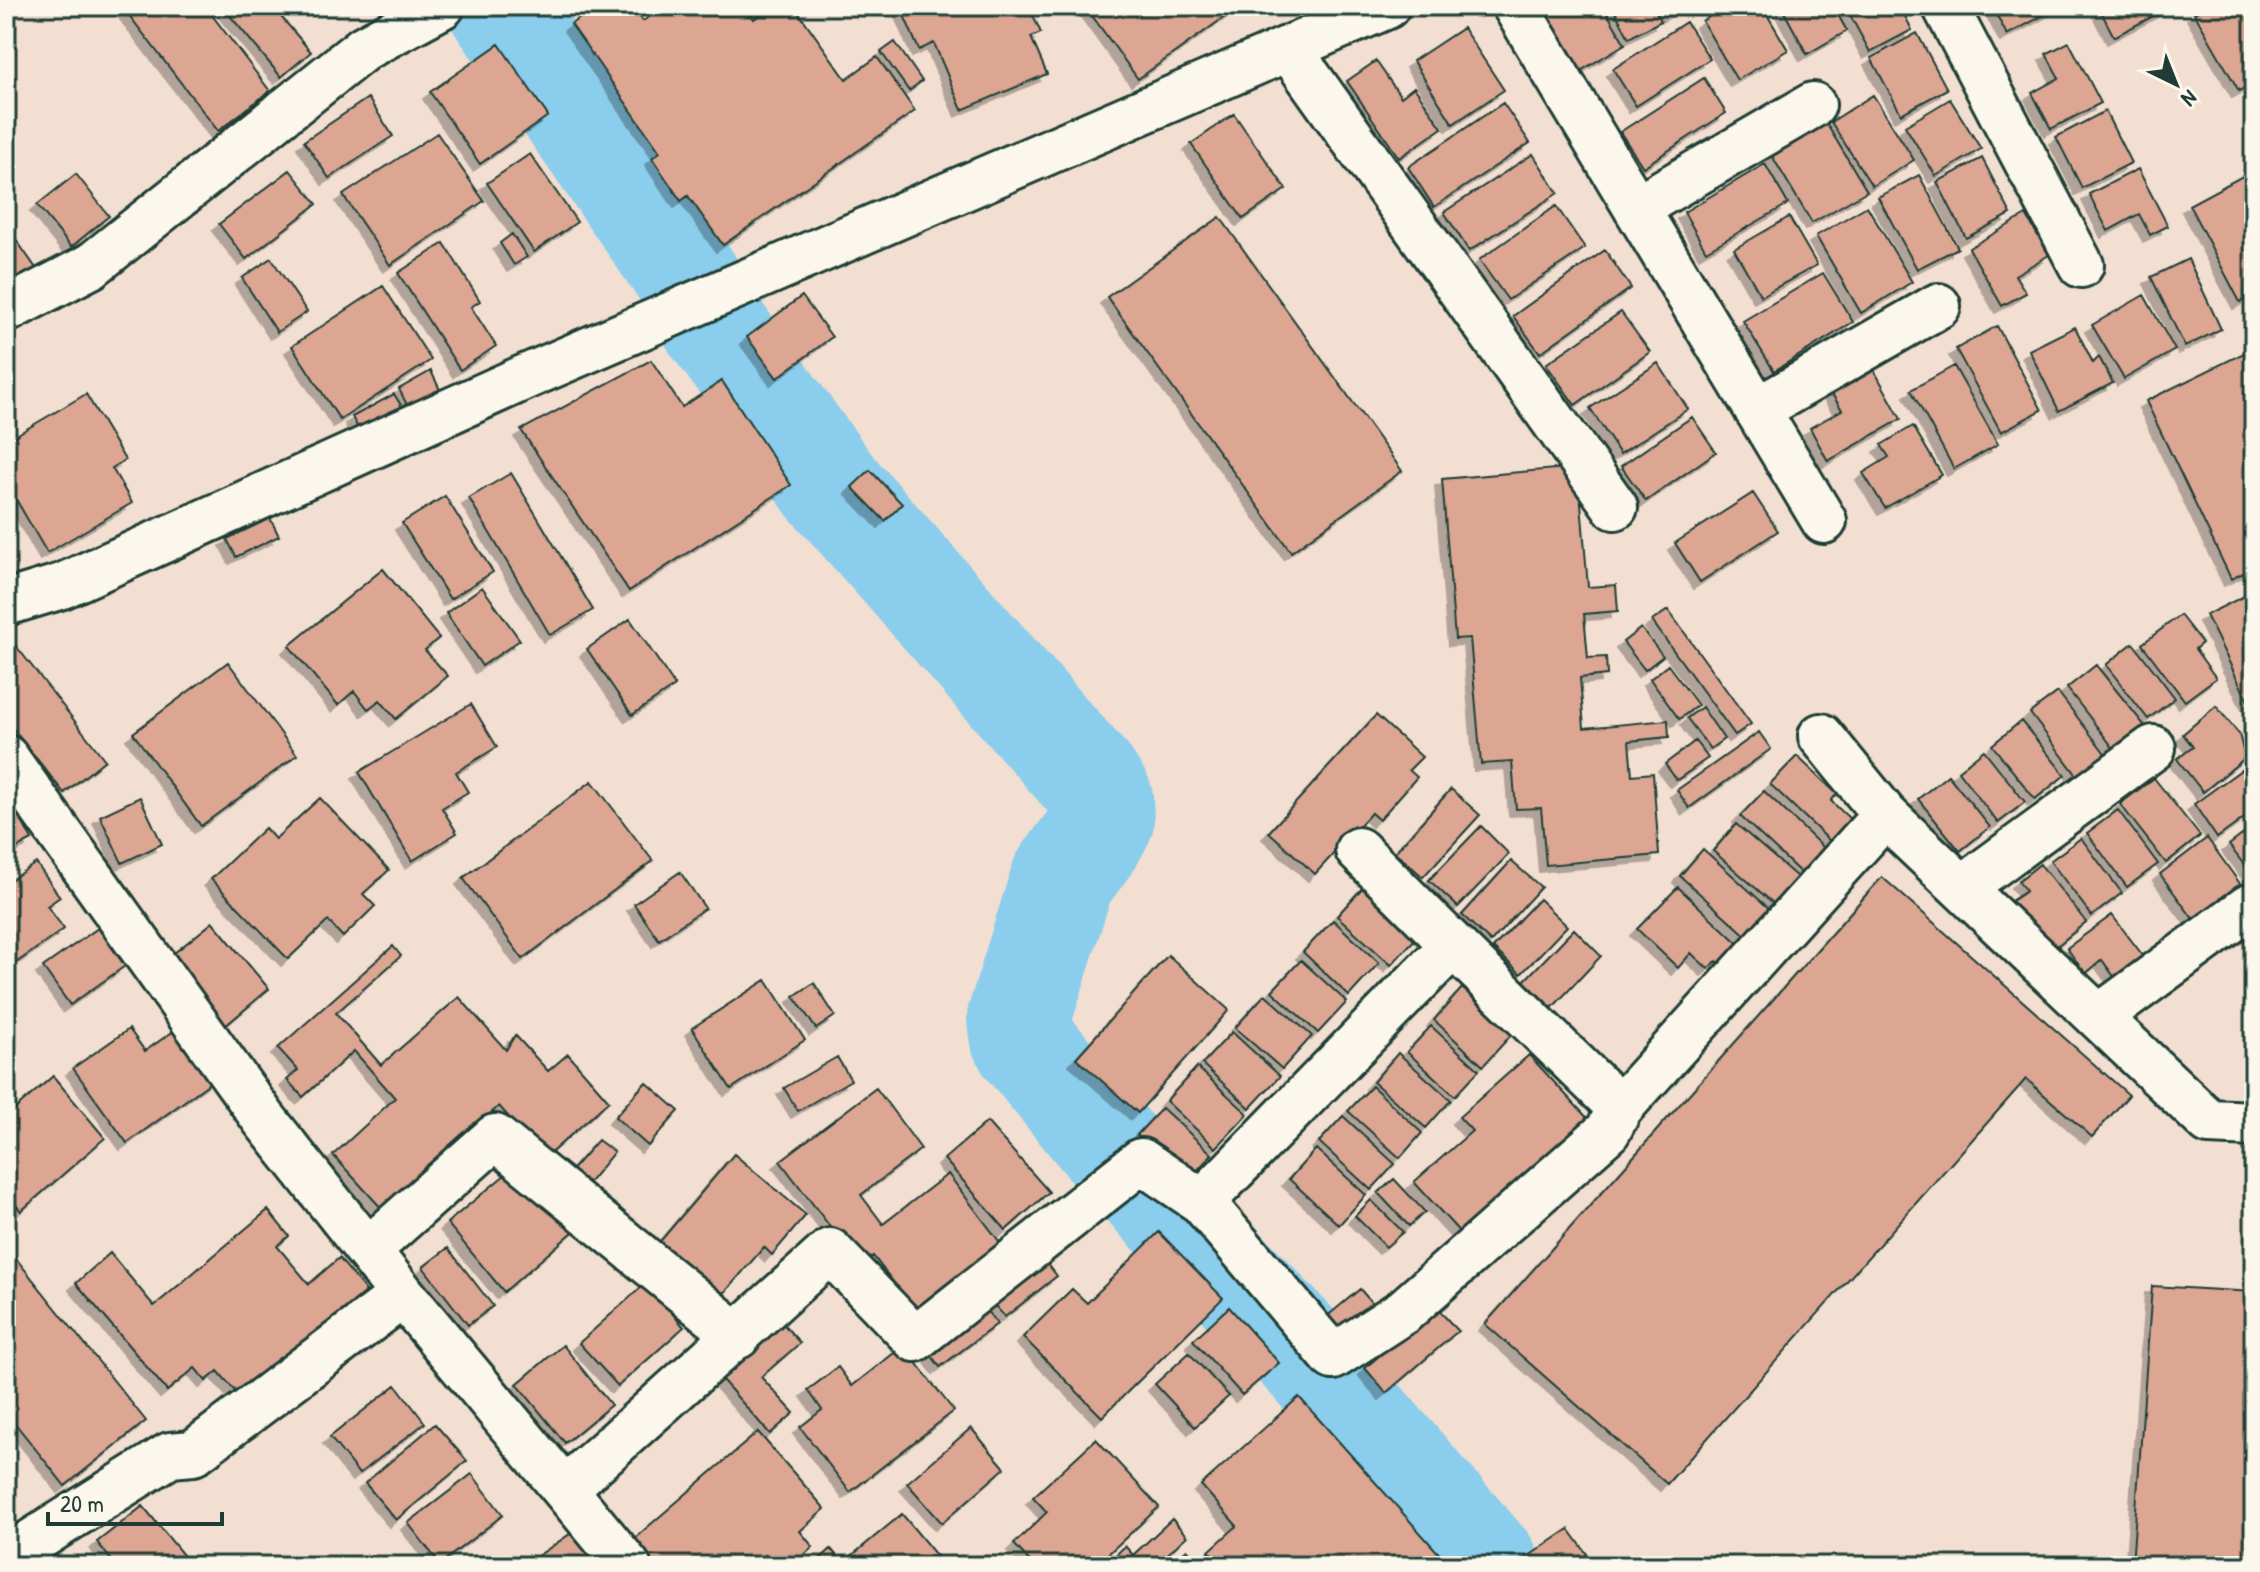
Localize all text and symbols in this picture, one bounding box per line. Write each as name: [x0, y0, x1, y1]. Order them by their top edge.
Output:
north arrow: [2136, 44, 2216, 124]
text: N: [2175, 84, 2204, 114]
scale bar: [48, 1476, 222, 1526]
text: 20 m: [60, 1487, 104, 1519]

